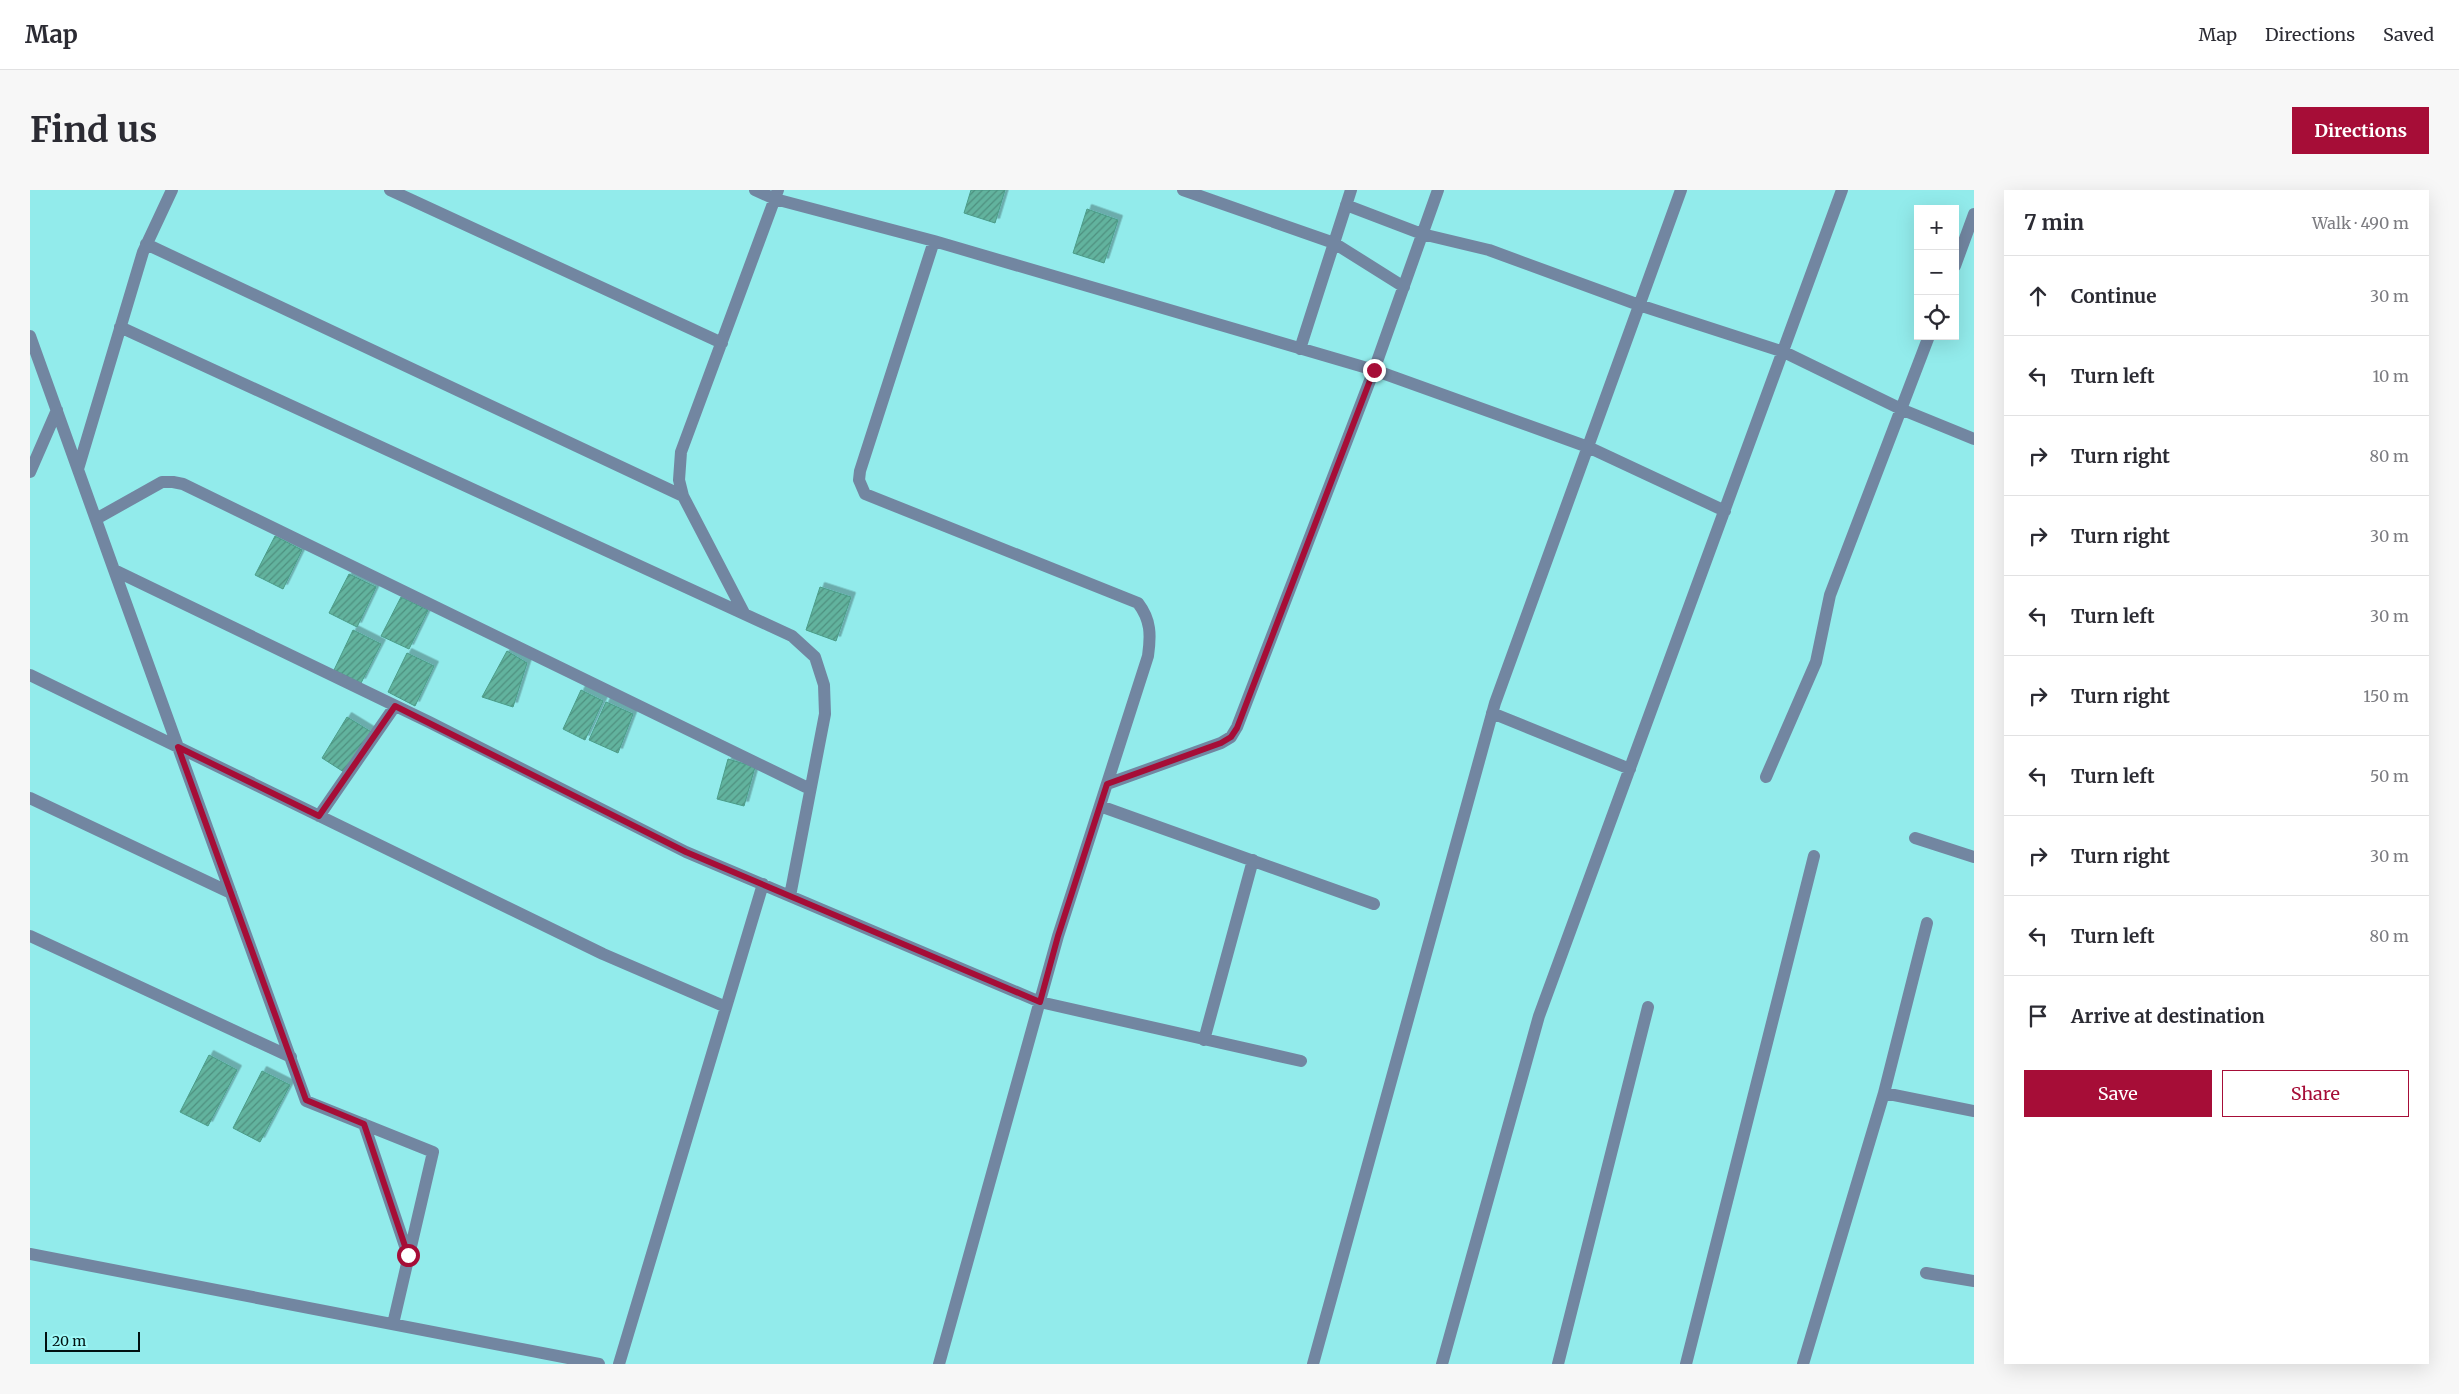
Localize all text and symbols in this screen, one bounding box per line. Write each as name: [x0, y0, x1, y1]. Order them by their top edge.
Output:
text: Map: [25, 19, 78, 50]
text: Map: [2199, 23, 2237, 46]
text: Directions: [2265, 23, 2355, 46]
text: Saved: [2383, 23, 2434, 46]
button: Directions: [2292, 107, 2429, 154]
text: Find us: [30, 108, 157, 152]
map controls: [1914, 205, 1959, 340]
button: +: [1914, 205, 1959, 250]
text: 7 min: [2024, 209, 2084, 236]
text: Walk · 490 m: [2312, 213, 2409, 233]
button: −: [1914, 250, 1959, 295]
icon: ahead: [2024, 282, 2052, 310]
text: Continue: [2071, 284, 2157, 308]
text: 30 m: [2370, 286, 2409, 306]
button: locate: [1914, 295, 1959, 340]
route end: [1363, 359, 1386, 382]
icon: left: [2024, 362, 2052, 390]
text: Turn left: [2071, 364, 2155, 388]
text: 10 m: [2372, 366, 2409, 386]
icon: right: [2024, 442, 2052, 470]
text: Turn right: [2071, 444, 2170, 468]
text: 80 m: [2370, 446, 2409, 466]
icon: right: [2024, 522, 2052, 550]
text: Turn right: [2071, 524, 2170, 548]
text: 30 m: [2370, 526, 2409, 546]
icon: left: [2024, 602, 2052, 630]
text: Turn left: [2071, 604, 2155, 628]
text: 30 m: [2370, 606, 2409, 626]
icon: right: [2024, 682, 2052, 710]
text: Turn right: [2071, 684, 2170, 708]
text: 150 m: [2363, 686, 2409, 706]
icon: left: [2024, 762, 2052, 790]
text: Turn left: [2071, 764, 2155, 788]
text: 50 m: [2370, 766, 2409, 786]
icon: right: [2024, 842, 2052, 870]
text: Turn right: [2071, 844, 2170, 868]
text: 30 m: [2370, 846, 2409, 866]
icon: left: [2024, 922, 2052, 950]
text: Turn left: [2071, 924, 2155, 948]
text: 80 m: [2370, 926, 2409, 946]
icon: arrive: [2024, 1002, 2052, 1030]
text: Arrive at destination: [2071, 1004, 2265, 1028]
button: Save: [2024, 1070, 2212, 1117]
button: Share: [2222, 1070, 2409, 1117]
route start: [397, 1244, 420, 1267]
scale bar: [45, 1329, 140, 1352]
text: 20 m: [52, 1332, 86, 1350]

